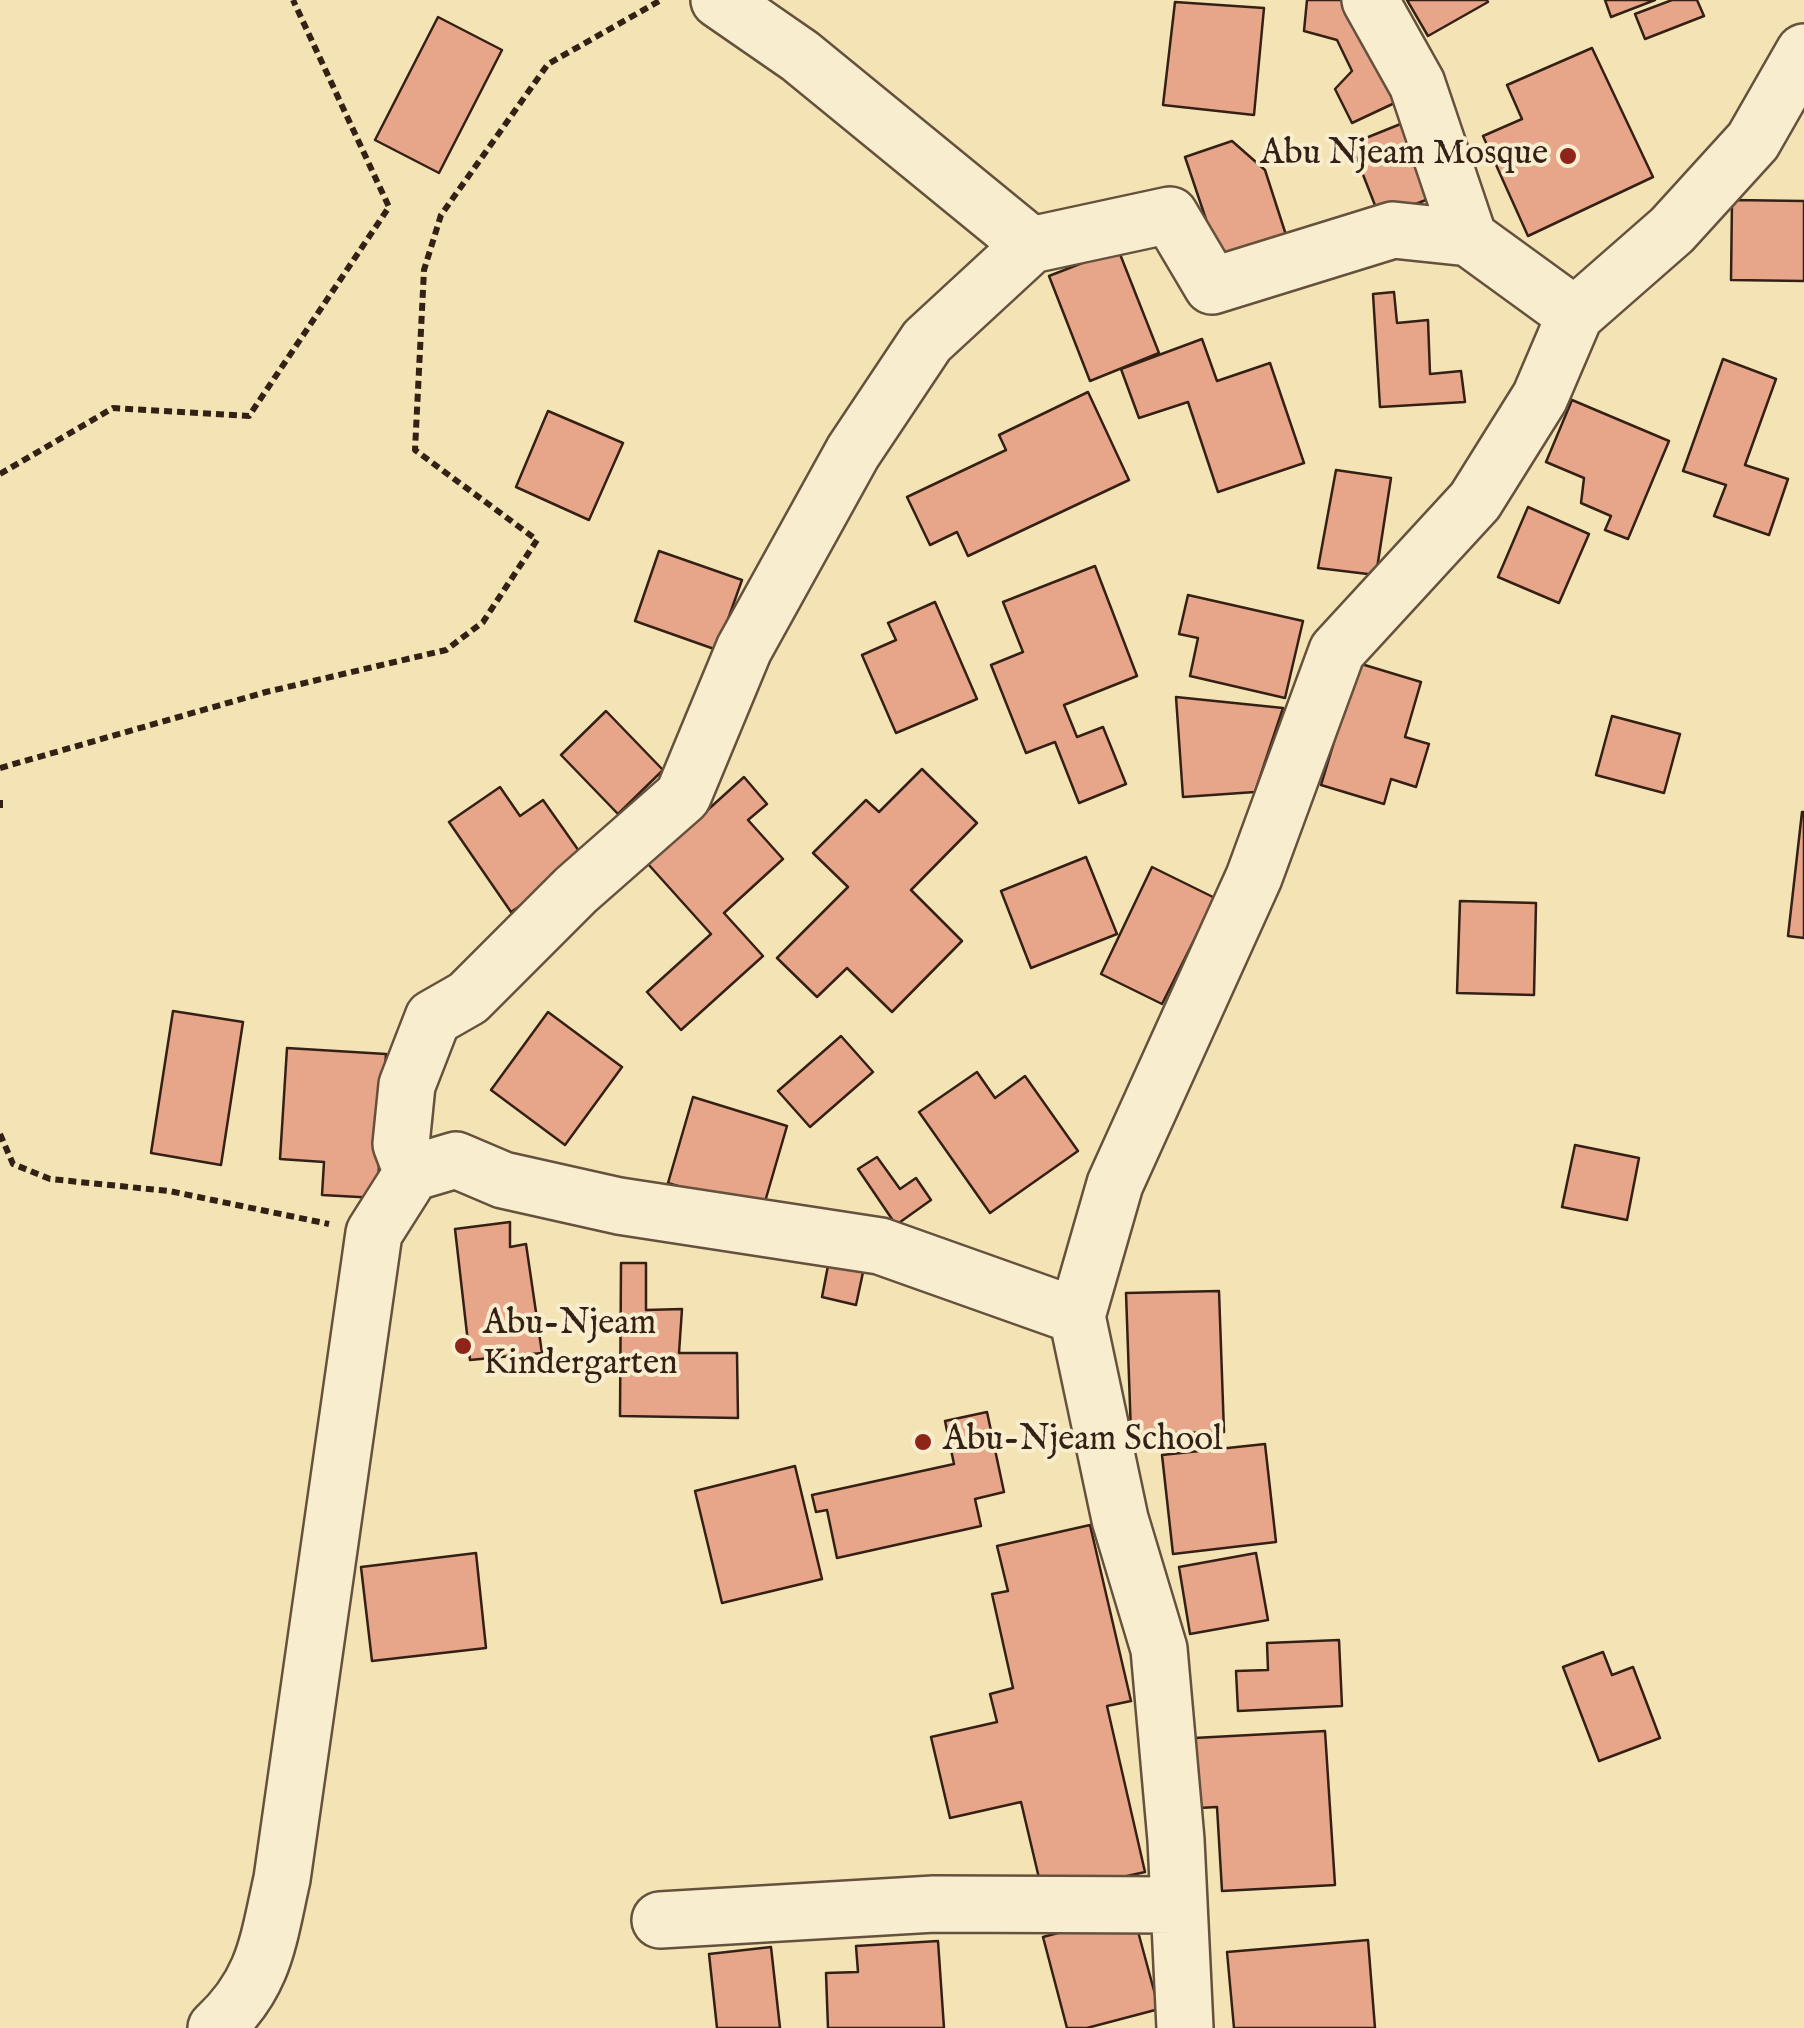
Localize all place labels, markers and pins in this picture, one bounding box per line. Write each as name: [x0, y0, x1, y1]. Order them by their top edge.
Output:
place label: Abu Njeam Mosque: [1260, 135, 1548, 177]
marker: Abu Njeam Mosque: [1557, 145, 1579, 167]
place label: Abu-Njeam Kindergarten: [483, 1305, 678, 1387]
marker: Abu-Njeam Kindergarten: [452, 1335, 474, 1357]
place label: Abu-Njeam School: [943, 1421, 1223, 1463]
marker: Abu-Njeam School: [912, 1431, 934, 1453]

